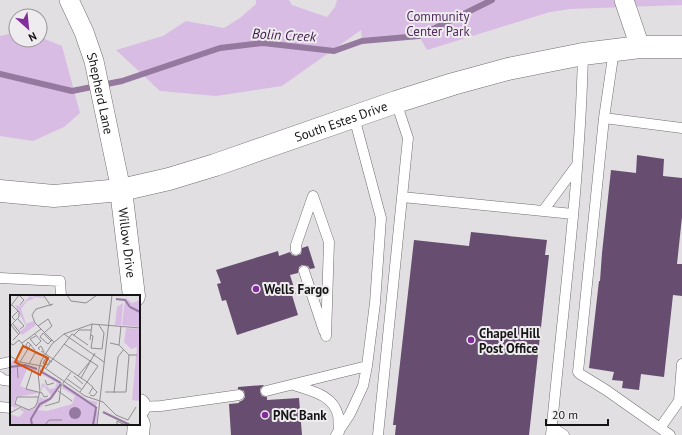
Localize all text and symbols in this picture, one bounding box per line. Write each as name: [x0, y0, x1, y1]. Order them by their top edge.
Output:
north arrow: [8, 8, 48, 48]
park label: Community Center Park: [406, 8, 470, 40]
water label: Bolin Creek: [251, 24, 317, 46]
text: N: [26, 29, 39, 45]
street label: Shepherd Lane: [83, 50, 118, 136]
street label: South Estes Drive: [292, 97, 390, 145]
street label: Willow Drive: [115, 207, 140, 279]
place label: Wells Fargo: [264, 281, 329, 298]
marker: Wells Fargo: [251, 284, 261, 294]
inset map: [10, 295, 140, 425]
place label: Chapel Hill Post Office: [479, 325, 540, 357]
marker: Chapel Hill Post Office: [466, 335, 476, 345]
scale bar: [546, 401, 608, 427]
place label: PNC Bank: [273, 407, 327, 424]
text: 20 m: [552, 407, 578, 422]
marker: PNC Bank: [260, 410, 270, 420]

